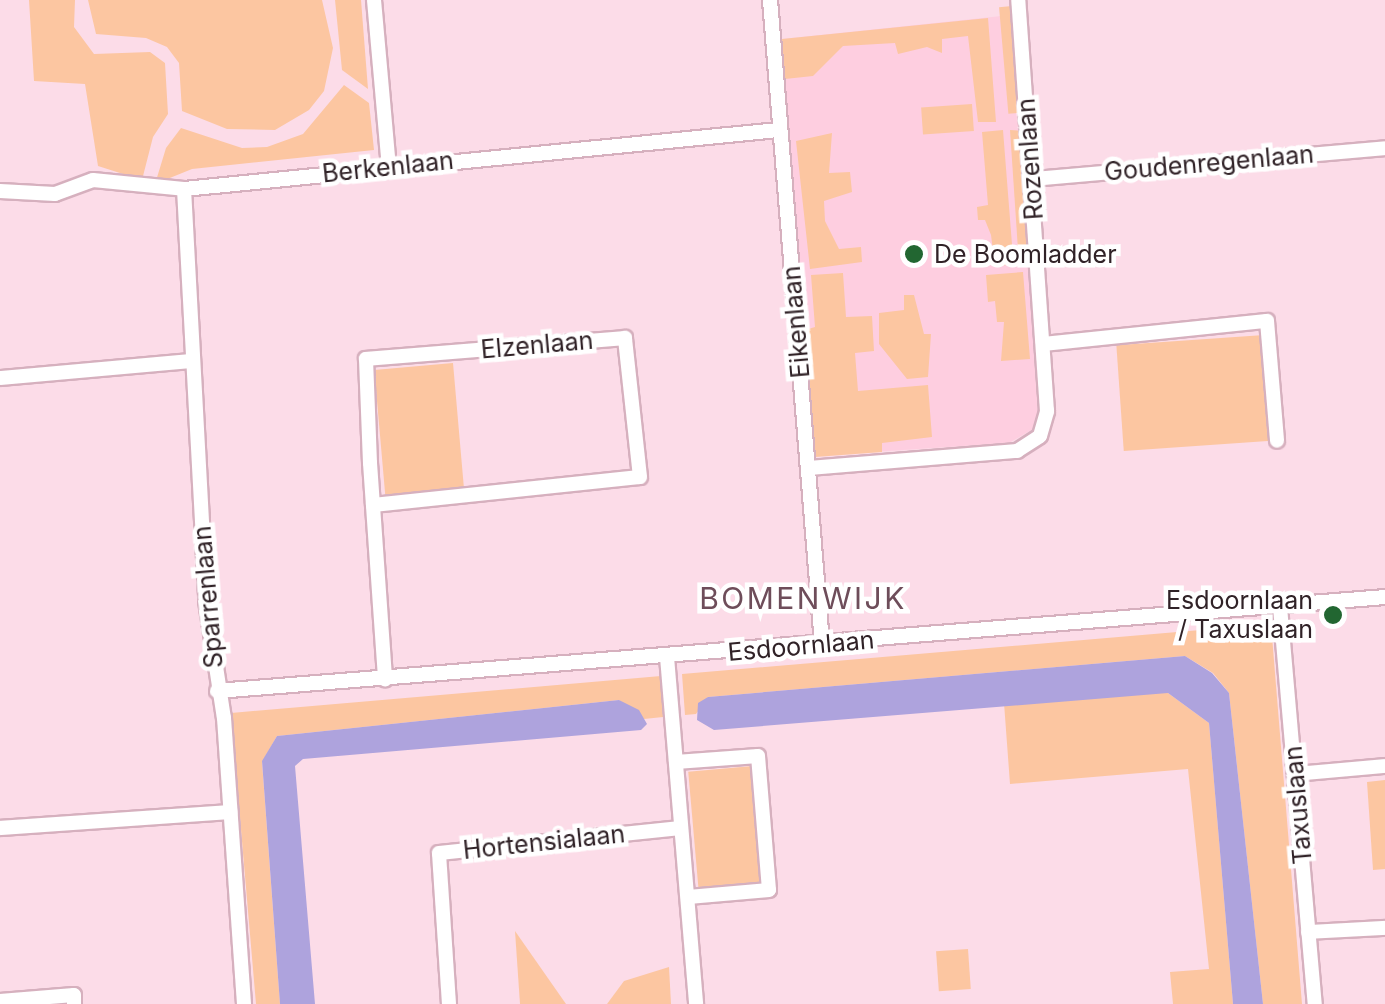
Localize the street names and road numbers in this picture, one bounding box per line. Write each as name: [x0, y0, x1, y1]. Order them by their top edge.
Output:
street label: Rozenlaan: [1011, 97, 1049, 221]
street label: Goudenregenlaan: [1103, 139, 1315, 187]
street label: Berkenlaan: [321, 145, 455, 189]
street label: Eikenlaan: [776, 265, 816, 379]
street label: Elzenlaan: [480, 325, 594, 365]
street label: Sparrenlaan: [187, 525, 229, 669]
street label: Esdoornlaan: [726, 625, 876, 667]
street label: Taxuslaan: [1278, 744, 1318, 866]
street label: Hortensialaan: [461, 819, 627, 865]

